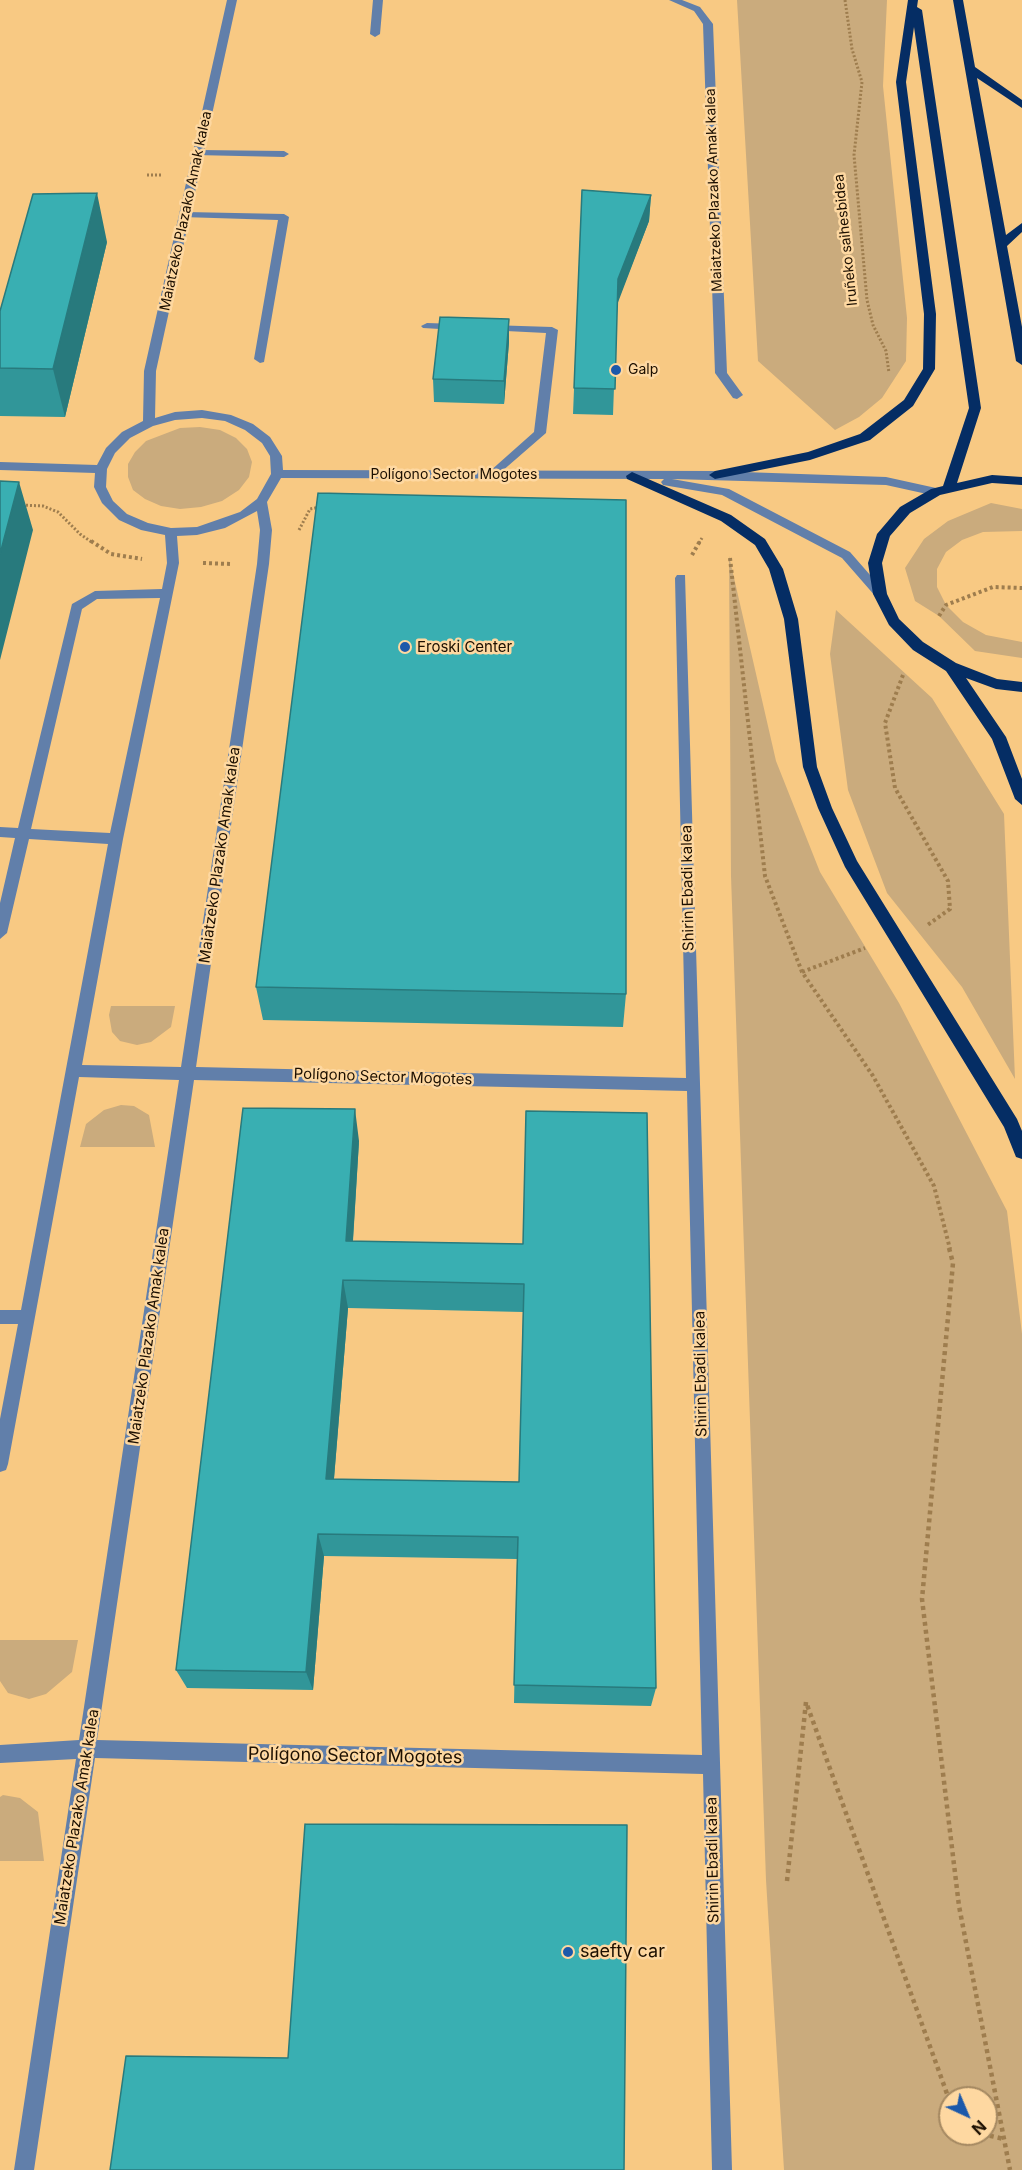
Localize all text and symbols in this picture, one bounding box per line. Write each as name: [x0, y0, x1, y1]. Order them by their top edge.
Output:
street label: Maiatzeko Plazako Amak kalea: [702, 88, 726, 292]
street label: Maiatzeko Plazako Amak kalea: [157, 110, 215, 312]
street label: Iruñeko saihesbidea: [831, 173, 861, 307]
place label: Galp: [628, 362, 658, 378]
marker: Galp: [609, 363, 623, 377]
street label: Polígono Sector Mogotes: [371, 467, 537, 483]
place label: Eroski Center: [417, 638, 512, 656]
marker: Eroski Center: [398, 640, 412, 654]
street label: Maiatzeko Plazako Amak kalea: [196, 746, 244, 964]
street label: Shirin Ebadi kalea: [678, 825, 698, 951]
street label: Polígono Sector Mogotes: [293, 1065, 473, 1089]
street label: Maiatzeko Plazako Amak kalea: [125, 1227, 173, 1445]
street label: Shirin Ebadi kalea: [691, 1311, 711, 1437]
street label: Maiatzeko Plazako Amak kalea: [51, 1708, 103, 1926]
street label: Polígono Sector Mogotes: [248, 1743, 462, 1769]
street label: Shirin Ebadi kalea: [703, 1797, 723, 1923]
place label: saefty car: [580, 1941, 665, 1963]
marker: saefty car: [561, 1945, 575, 1959]
north arrow: [938, 2086, 998, 2146]
text: N: [968, 2116, 990, 2139]

